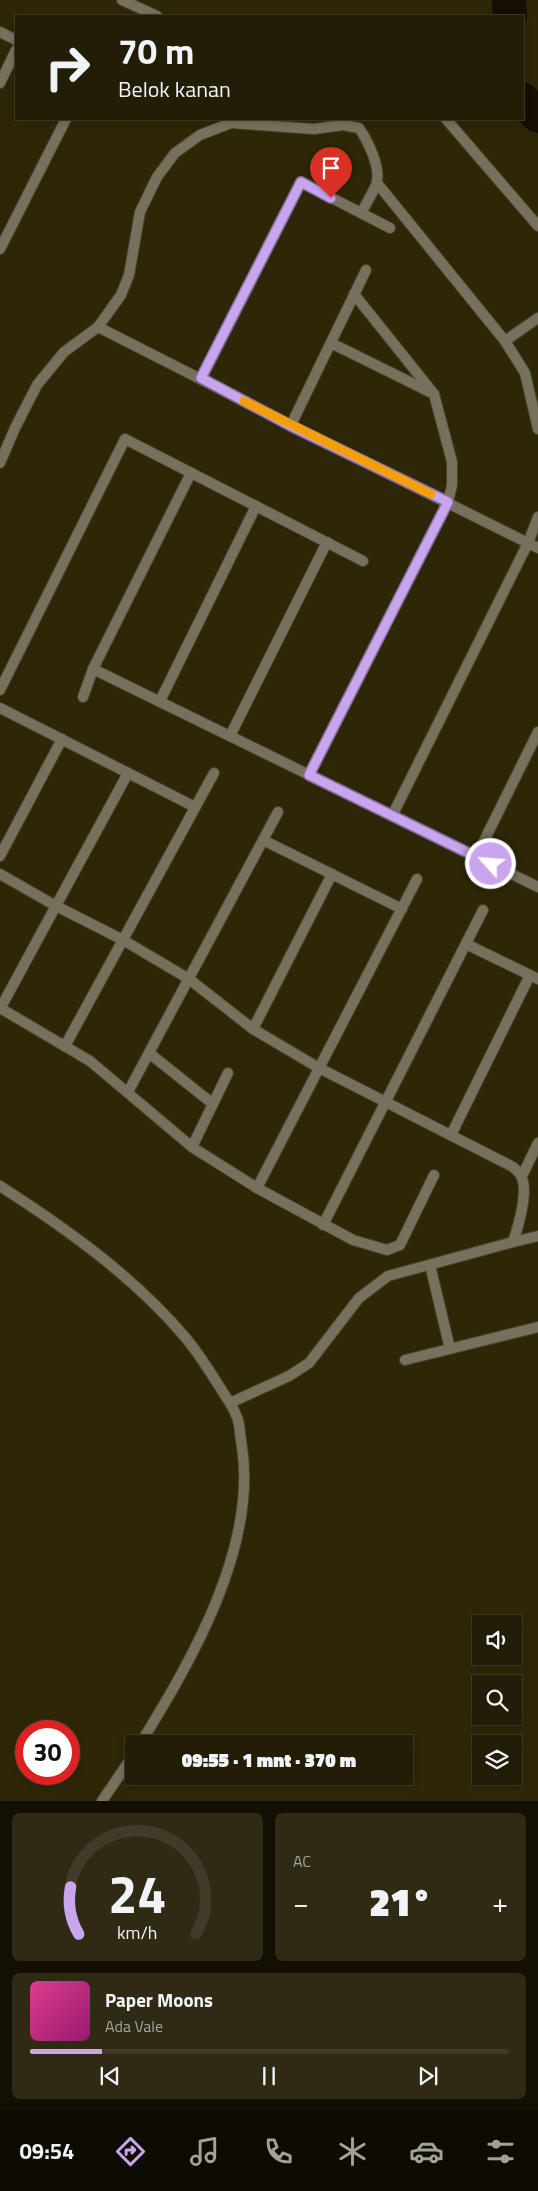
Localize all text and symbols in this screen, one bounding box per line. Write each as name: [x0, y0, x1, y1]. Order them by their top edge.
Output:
text: 70 m: [118, 24, 194, 78]
icon: right: [35, 35, 100, 100]
text: Belok kanan: [118, 72, 231, 106]
pin: [310, 147, 352, 198]
icon: arrive: [317, 154, 345, 182]
position arrow: [464, 837, 516, 889]
map controls: [472, 1615, 522, 1785]
button: sound: [472, 1615, 522, 1665]
button: search: [472, 1675, 522, 1725]
speed limit sign: 30: [15, 1720, 80, 1785]
button: layers: [472, 1735, 522, 1785]
text: 09:55 · 1 mnt · 370 m: [182, 1745, 356, 1774]
text: AC: [293, 1849, 311, 1873]
text: 24: [108, 1854, 167, 1933]
text: 21°: [369, 1873, 432, 1931]
text: −: [293, 1881, 309, 1924]
text: +: [492, 1881, 508, 1924]
text: km/h: [117, 1919, 158, 1946]
text: Paper Moons: [105, 1985, 213, 2014]
text: Ada Vale: [105, 2014, 163, 2038]
icon: previous: [96, 2062, 124, 2090]
icon: pause: [255, 2062, 283, 2090]
icon: next: [414, 2062, 442, 2090]
text: 09:54: [20, 2134, 74, 2168]
icon: directions: [113, 2134, 148, 2169]
icon: music: [187, 2134, 222, 2169]
icon: phone: [261, 2134, 296, 2169]
icon: climate: [335, 2134, 370, 2169]
icon: car: [409, 2134, 444, 2169]
icon: filters: [483, 2134, 518, 2169]

